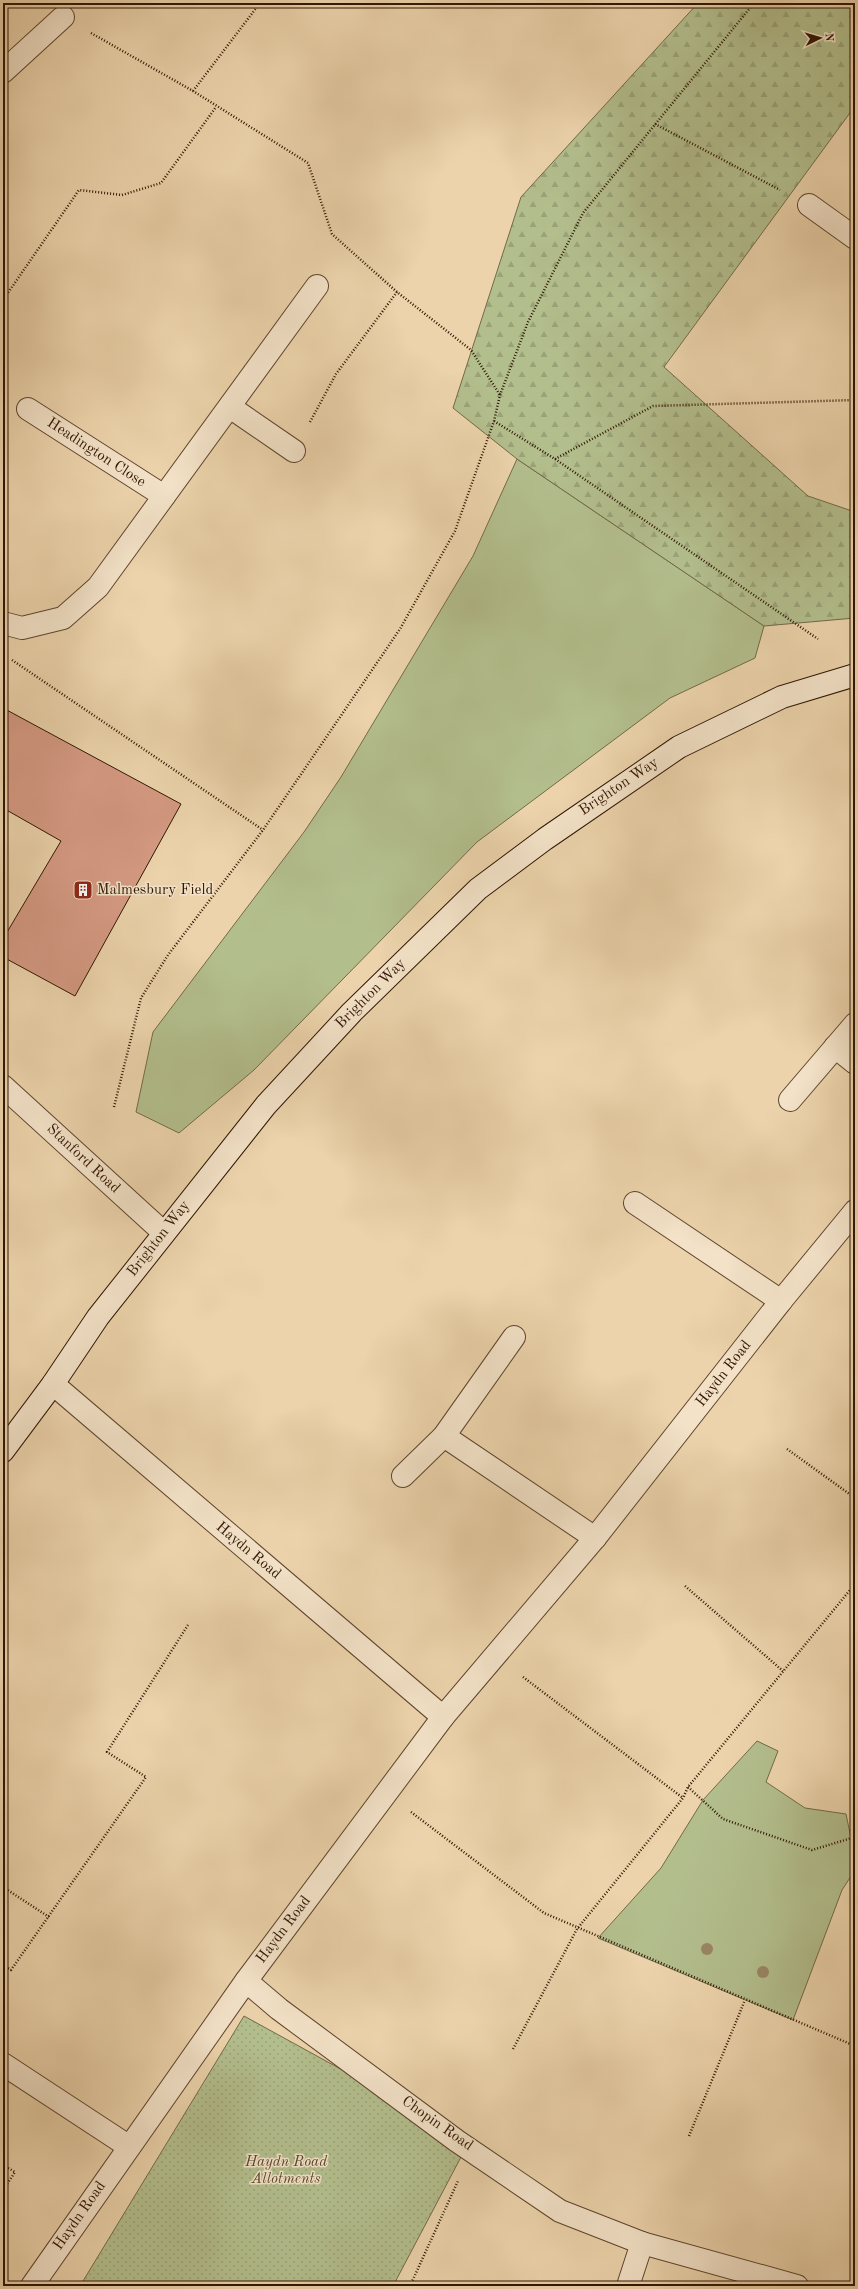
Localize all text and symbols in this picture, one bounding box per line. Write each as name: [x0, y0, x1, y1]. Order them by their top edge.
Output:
north arrow: [800, 18, 840, 58]
text: N: [823, 33, 834, 43]
street label: Headington Close: [44, 416, 148, 490]
street label: Brighton Way: [577, 755, 661, 819]
building icon: Malmesbury Field: [72, 879, 94, 901]
place label: Malmesbury Field: [97, 883, 213, 898]
street label: Brighton Way: [333, 956, 409, 1032]
street label: Stanford Road: [43, 1121, 123, 1197]
street label: Brighton Way: [125, 1198, 193, 1280]
street label: Haydn Road: [694, 1338, 755, 1410]
street label: Haydn Road: [213, 1520, 284, 1582]
street label: Haydn Road: [254, 1894, 314, 1966]
street label: Chopin Road: [399, 2094, 476, 2154]
park label: Haydn Road Allotments: [244, 2155, 328, 2187]
street label: Haydn Road: [51, 2179, 109, 2253]

